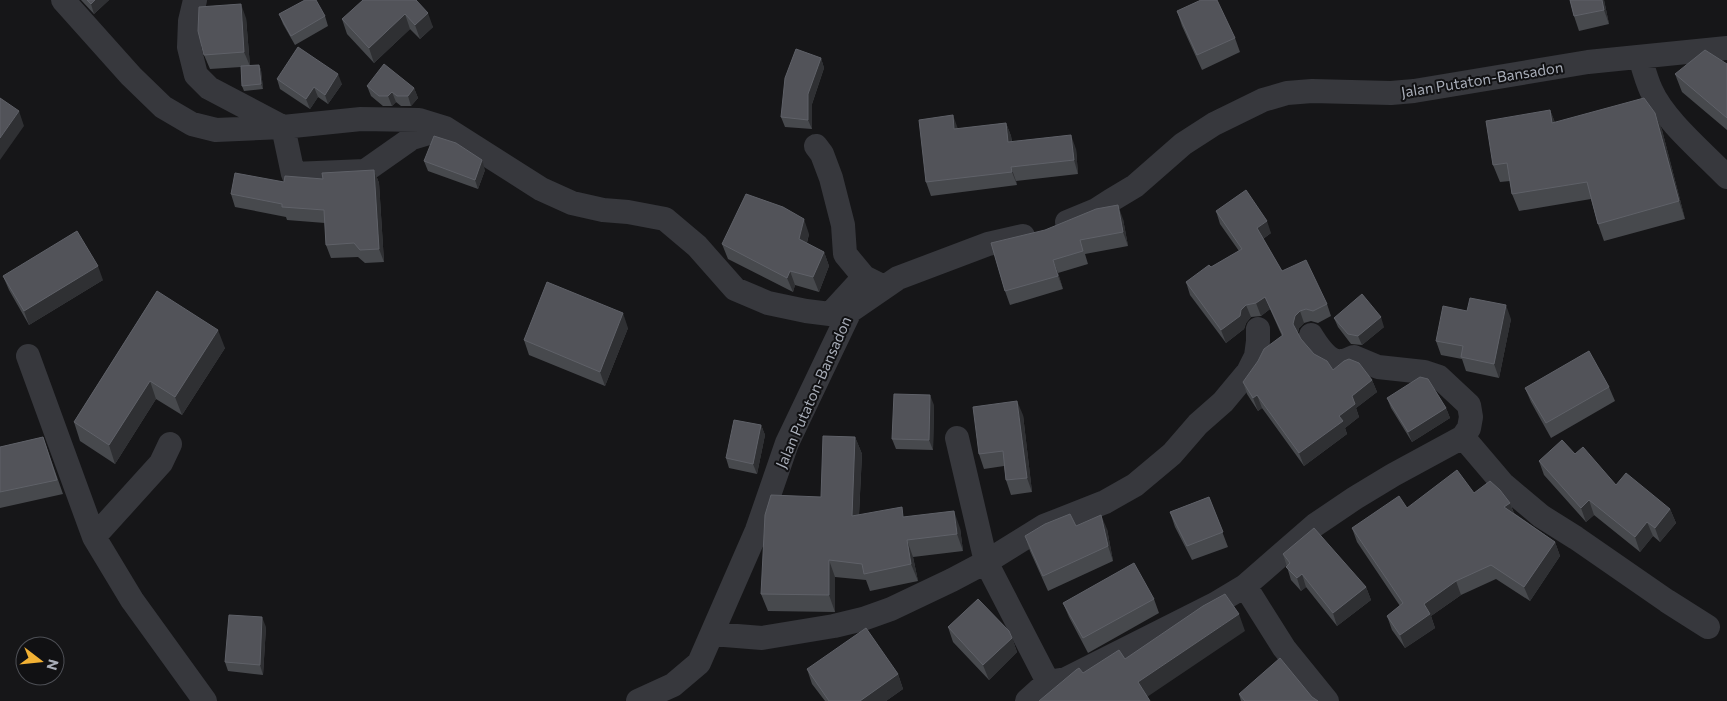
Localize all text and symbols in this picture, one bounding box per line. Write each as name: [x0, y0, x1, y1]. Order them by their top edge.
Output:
street label: Jalan Putaton-Bansadon: [1400, 57, 1564, 101]
street label: Jalan Putaton-Bansadon: [771, 313, 855, 471]
north arrow: [15, 636, 65, 686]
text: N: [43, 657, 63, 672]

